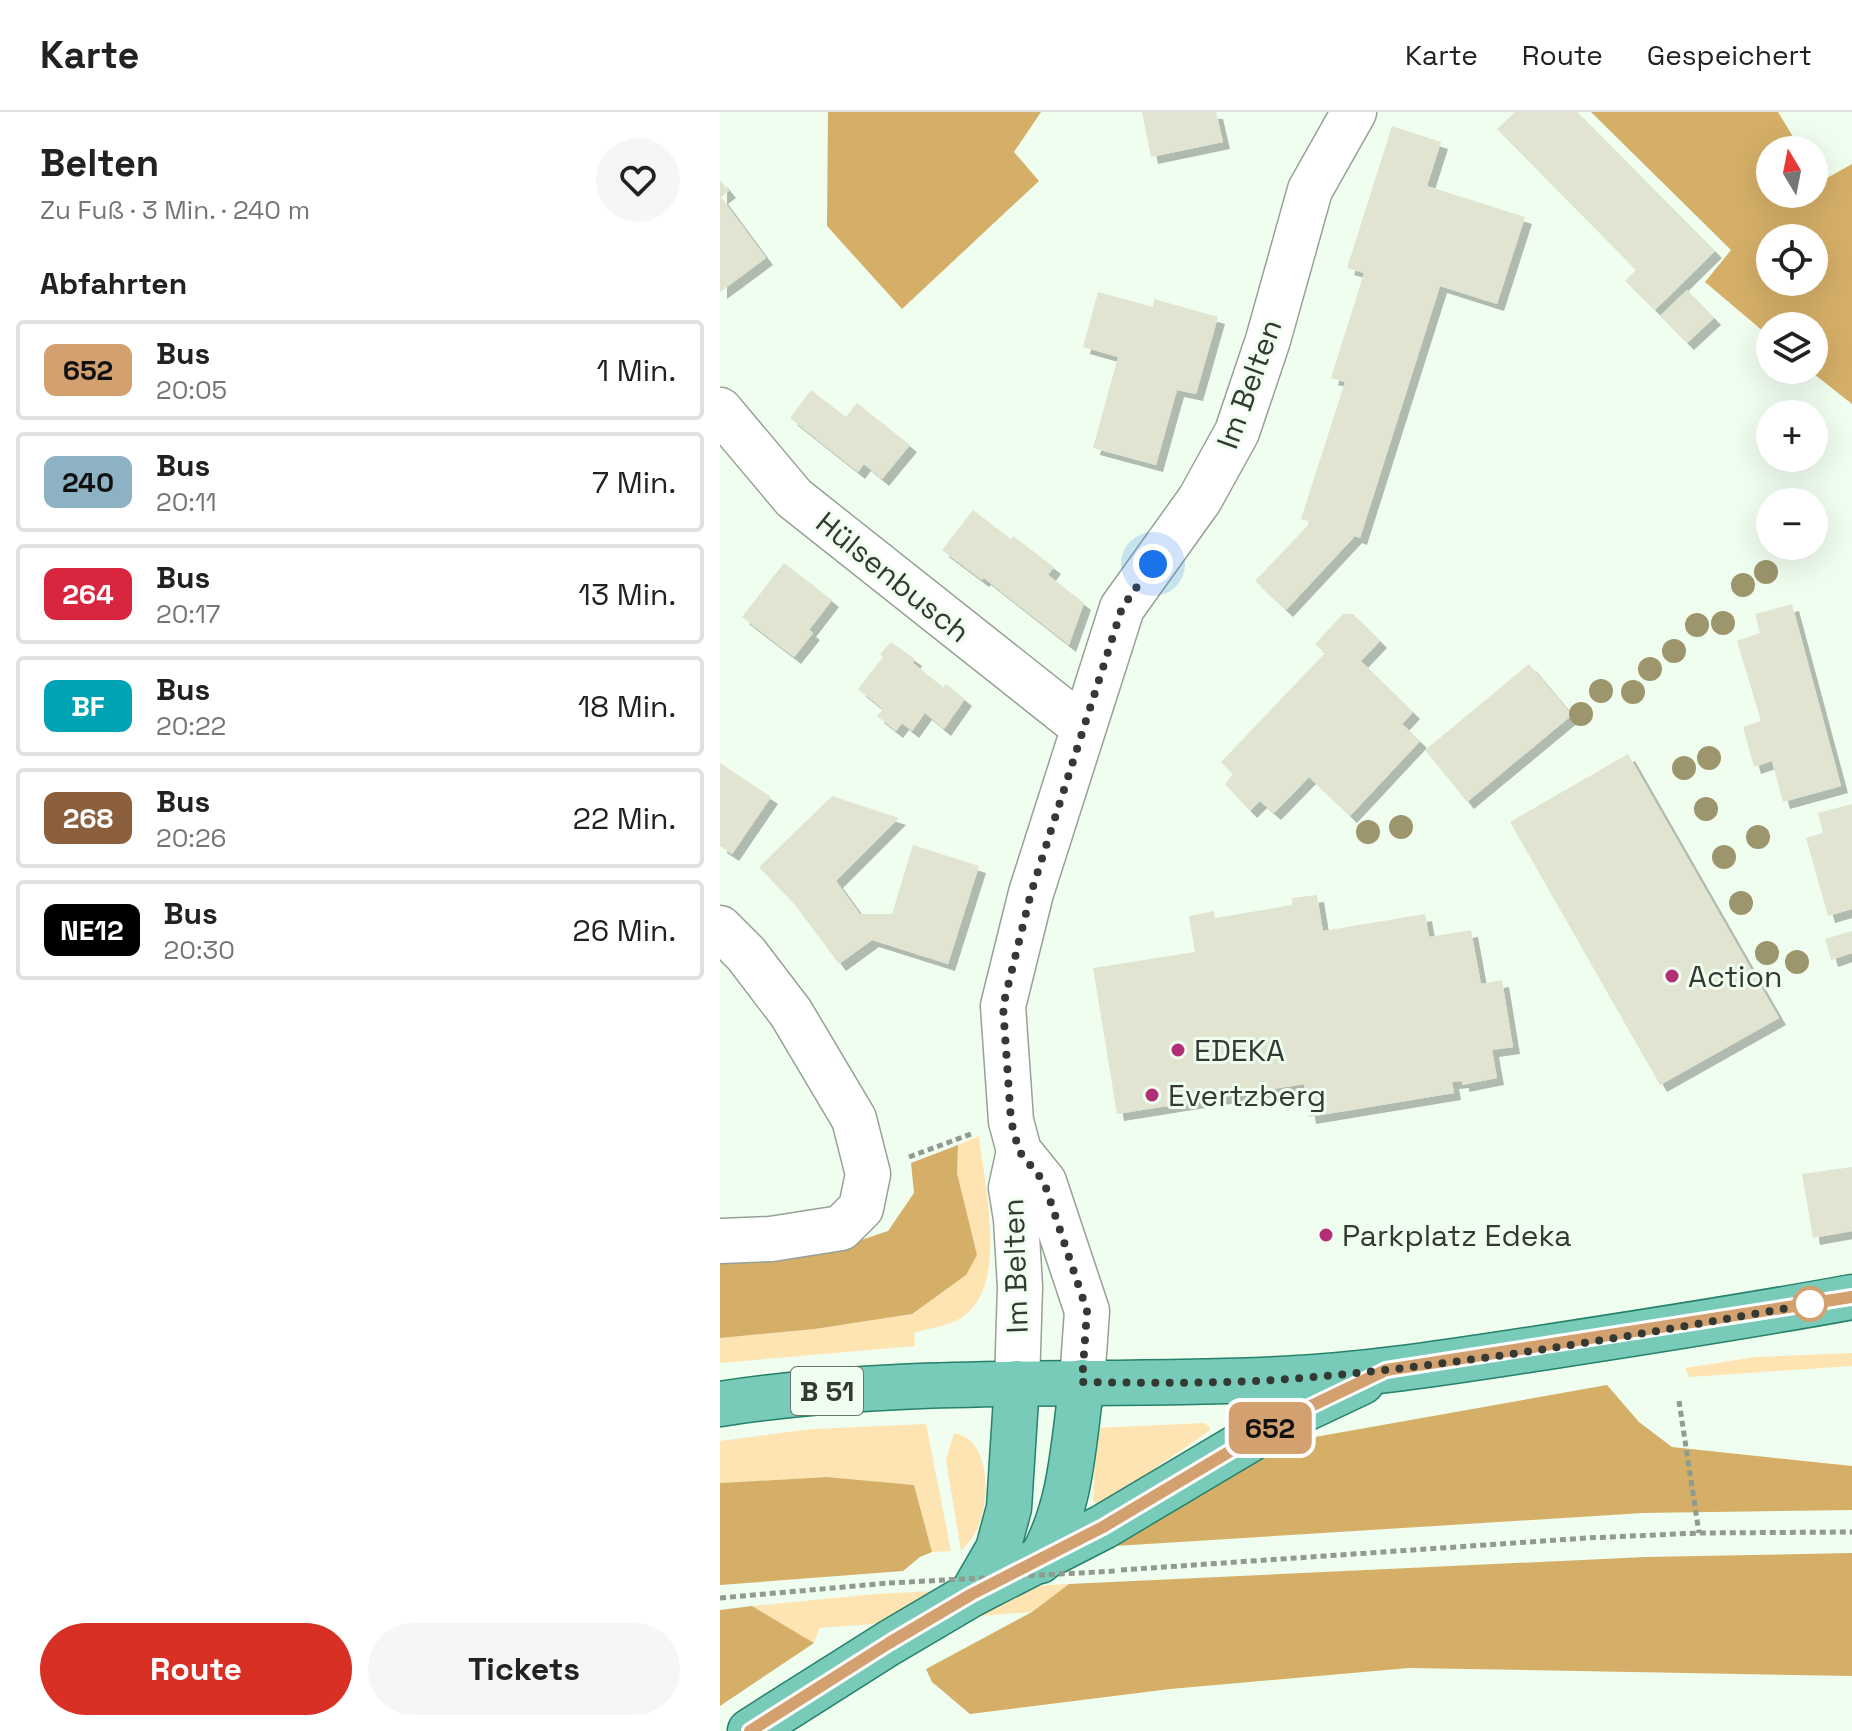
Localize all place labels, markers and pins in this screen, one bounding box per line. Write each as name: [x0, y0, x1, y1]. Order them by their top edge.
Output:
place label: Action: [1688, 957, 1782, 996]
marker: Action: [1663, 967, 1681, 985]
place label: EDEKA: [1194, 1031, 1285, 1070]
marker: EDEKA: [1169, 1041, 1187, 1059]
place label: Evertzberg: [1168, 1076, 1326, 1115]
marker: Evertzberg: [1143, 1086, 1161, 1104]
place label: Parkplatz Edeka: [1342, 1216, 1572, 1255]
marker: Parkplatz Edeka: [1317, 1226, 1335, 1244]
unlabelled marker: [1793, 1287, 1827, 1321]

